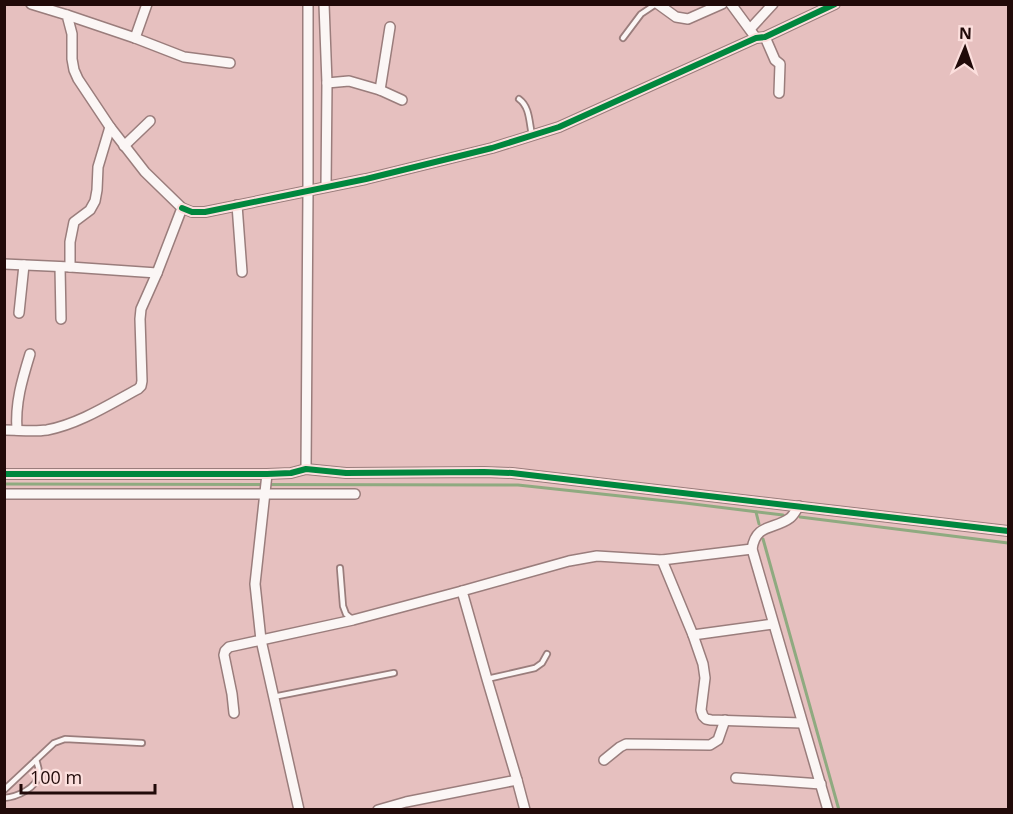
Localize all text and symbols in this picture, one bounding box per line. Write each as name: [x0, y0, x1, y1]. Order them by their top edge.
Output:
north arrow: [935, 18, 995, 78]
text: N: [959, 22, 972, 44]
scale bar: [21, 757, 154, 795]
text: 100 m: [30, 765, 82, 789]

